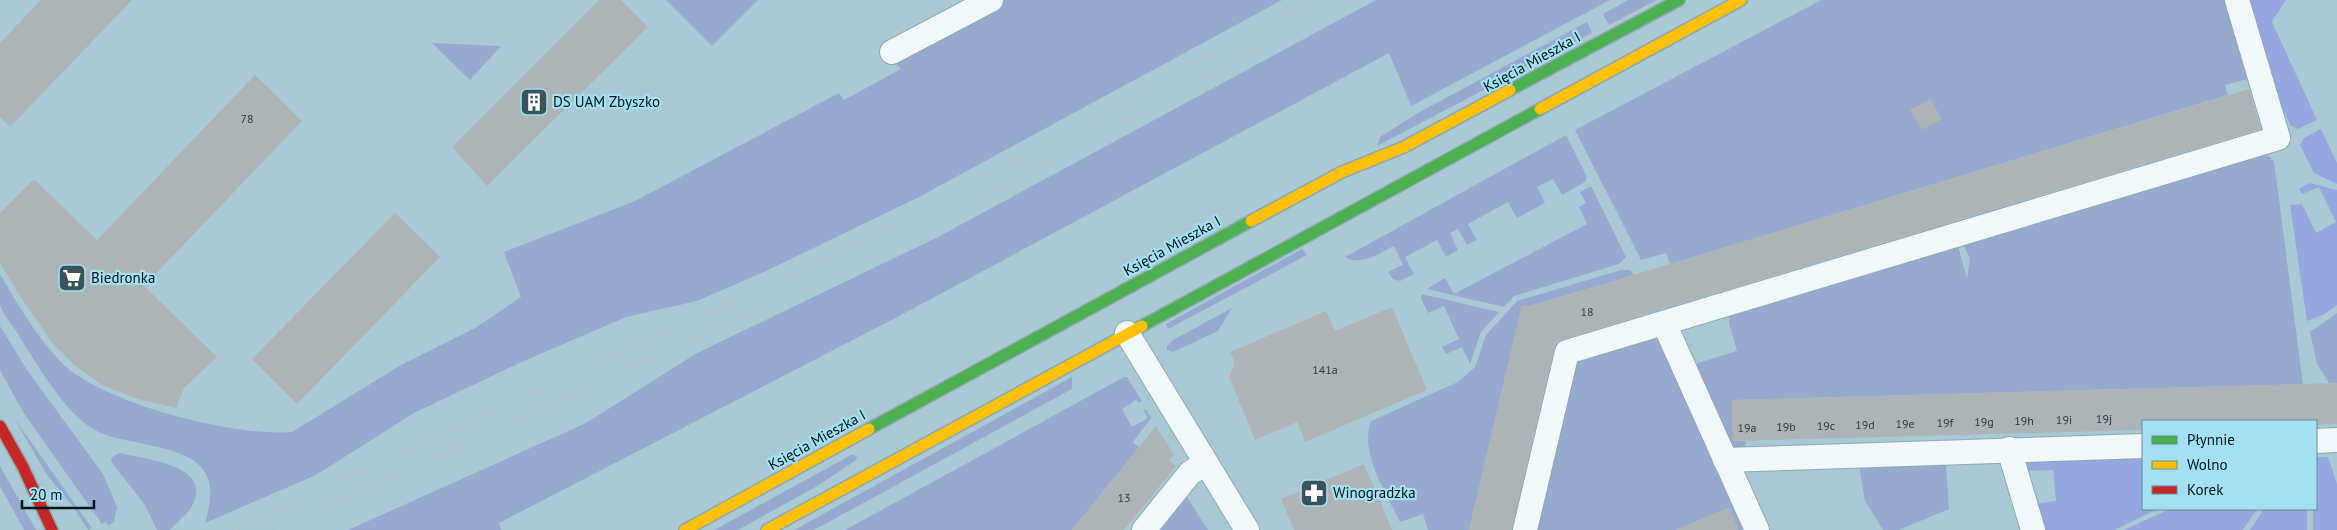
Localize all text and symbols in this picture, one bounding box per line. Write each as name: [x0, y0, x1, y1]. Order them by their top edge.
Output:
street label: Księcia Mieszka I: [1480, 27, 1584, 96]
building icon: DS UAM Zbyszko: [519, 87, 549, 117]
place label: DS UAM Zbyszko: [553, 92, 660, 111]
house number: 78: [240, 111, 254, 126]
street label: Księcia Mieszka I: [1120, 211, 1224, 280]
supermarket icon: Biedronka: [57, 263, 87, 293]
place label: Biedronka: [91, 268, 155, 287]
house number: 18: [1580, 304, 1594, 319]
house number: 141a: [1312, 362, 1338, 377]
street label: Księcia Mieszka I: [765, 405, 869, 474]
house number: 19j: [2096, 411, 2112, 426]
house number: 19i: [2056, 412, 2072, 427]
house number: 19h: [2014, 413, 2034, 428]
house number: 19g: [1974, 414, 1994, 429]
house number: 19f: [1937, 415, 1955, 430]
house number: 19e: [1895, 416, 1915, 431]
house number: 19d: [1855, 417, 1875, 432]
house number: 19c: [1817, 418, 1836, 433]
house number: 19b: [1776, 419, 1796, 434]
house number: 19a: [1737, 420, 1757, 435]
legend: [2142, 420, 2317, 510]
text: Płynnie: [2187, 430, 2235, 449]
text: Wolno: [2187, 455, 2227, 474]
scale bar: [22, 478, 95, 510]
pharmacy icon: Winogradzka: [1299, 478, 1329, 508]
text: Korek: [2187, 480, 2224, 499]
place label: Winogradzka: [1333, 483, 1416, 502]
text: 20 m: [30, 485, 63, 504]
house number: 13: [1117, 490, 1131, 505]

